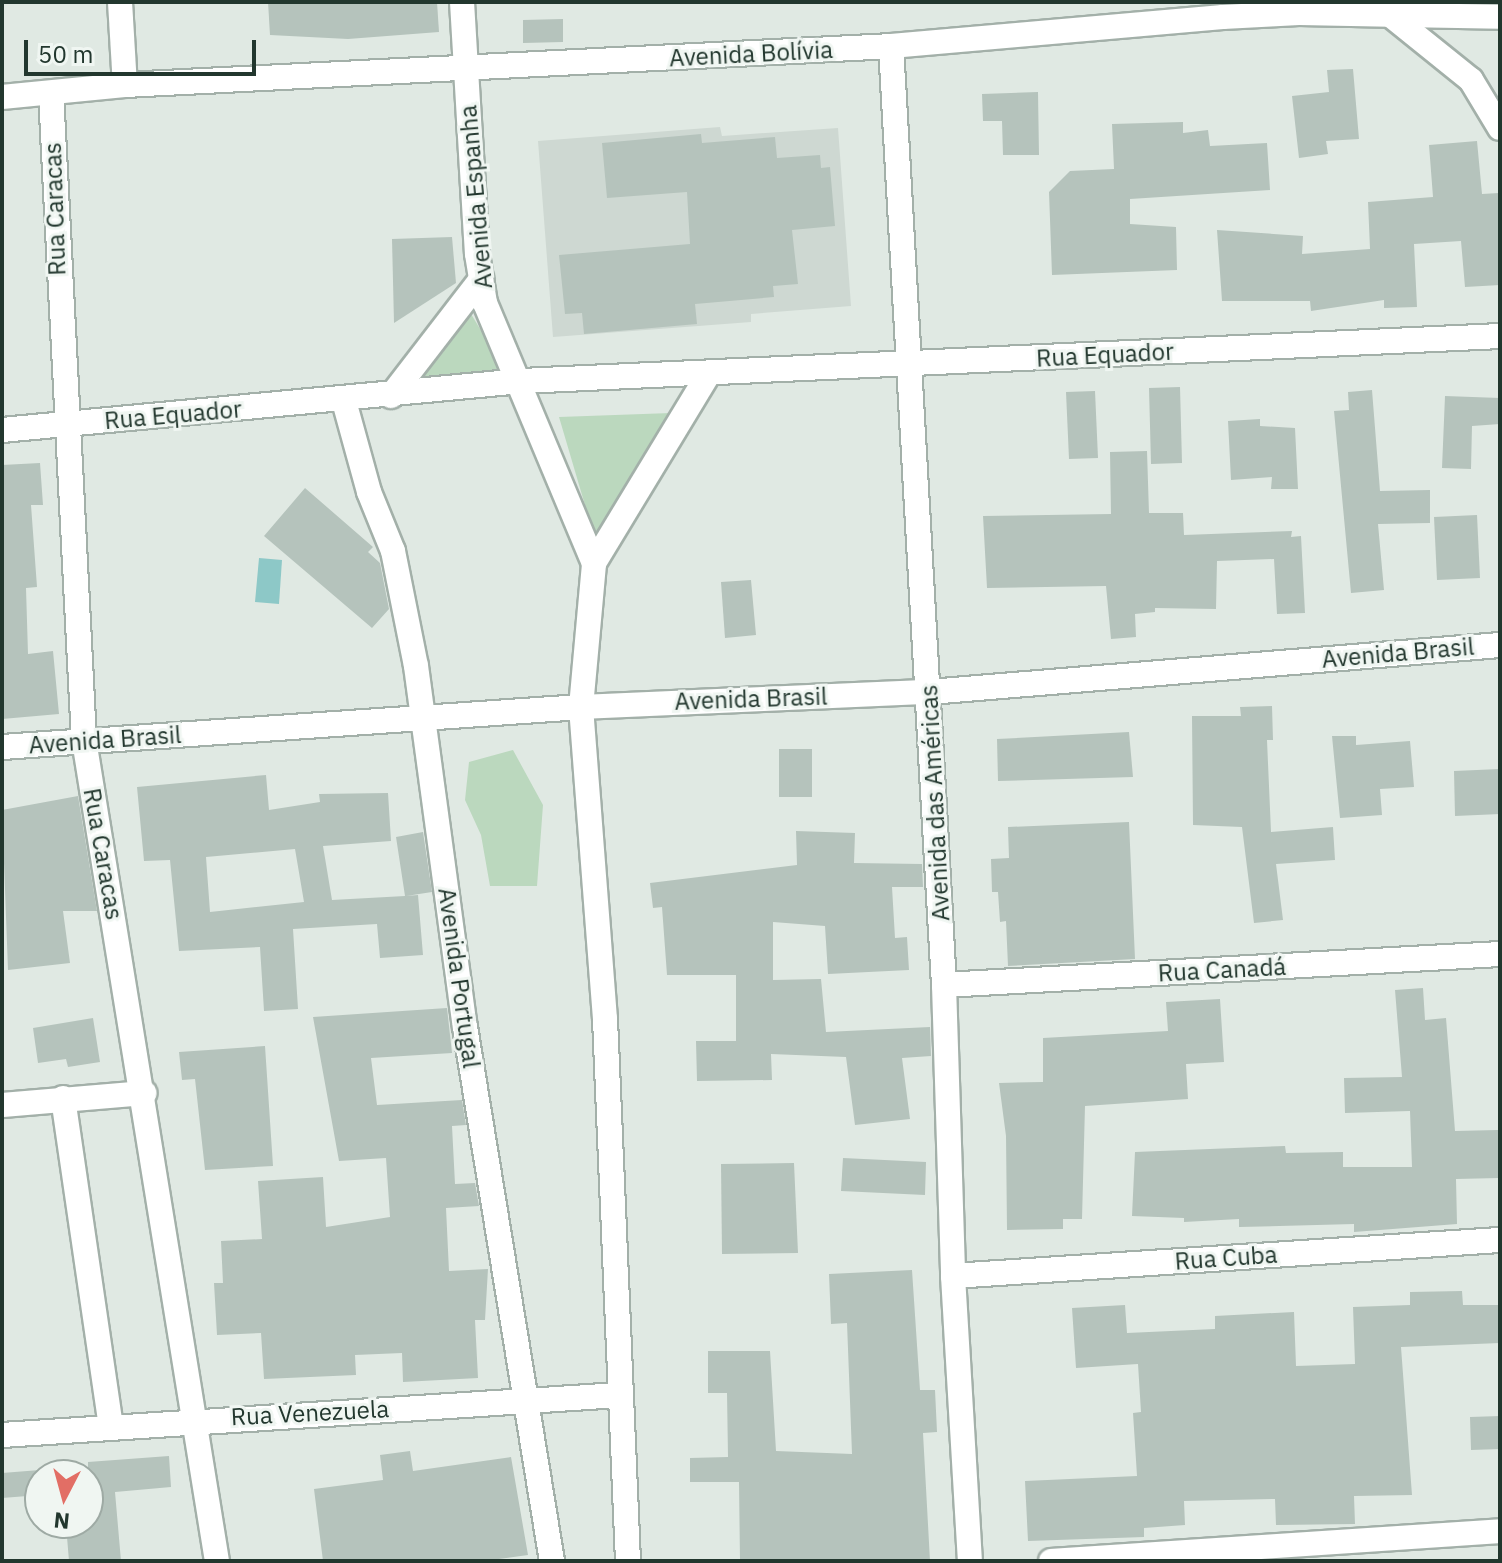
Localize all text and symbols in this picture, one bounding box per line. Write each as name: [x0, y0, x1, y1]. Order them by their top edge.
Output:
scale bar: [28, 24, 260, 74]
street label: Avenida Bolívia: [668, 35, 834, 73]
text: 50 m: [38, 38, 93, 70]
street label: Avenida Espanha: [454, 104, 498, 290]
street label: Rua Caracas: [38, 142, 72, 276]
street label: Rua Equador: [1035, 337, 1175, 373]
street label: Rua Equador: [103, 395, 243, 435]
street label: Avenida Brasil: [1320, 632, 1476, 674]
street label: Avenida Brasil: [674, 682, 828, 716]
street label: Avenida das Américas: [914, 684, 956, 922]
street label: Avenida Brasil: [28, 720, 182, 760]
street label: Rua Caracas: [77, 786, 129, 922]
street label: Avenida Portugal: [432, 886, 486, 1070]
street label: Rua Canadá: [1157, 952, 1287, 988]
street label: Rua Cuba: [1174, 1240, 1278, 1276]
street label: Rua Venezuela: [230, 1394, 390, 1432]
north arrow: [24, 1459, 104, 1539]
text: N: [52, 1506, 71, 1537]

